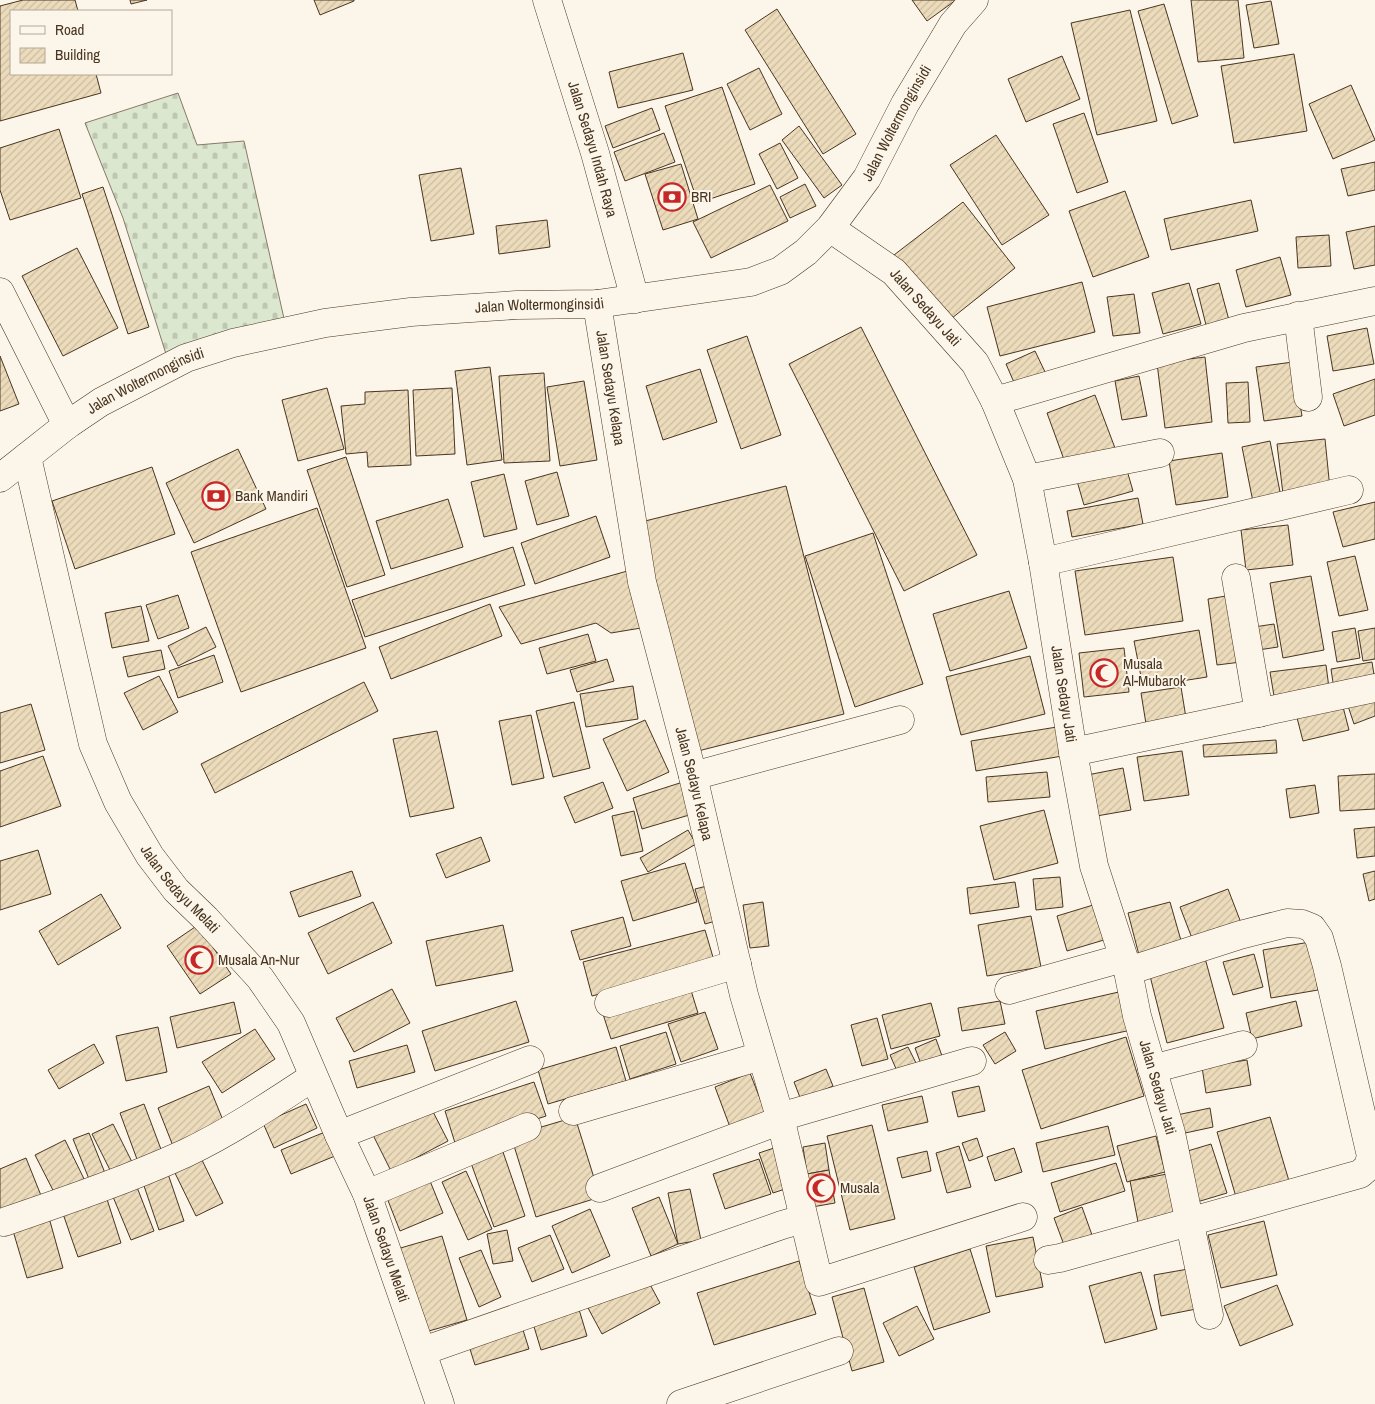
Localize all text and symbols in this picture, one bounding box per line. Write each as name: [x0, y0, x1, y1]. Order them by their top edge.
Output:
legend: [10, 10, 172, 75]
text: Road: [55, 19, 84, 40]
text: Building: [55, 44, 100, 65]
street label: Jalan Woltermonginsidi: [856, 61, 936, 184]
street label: Jalan Sedayu Indah Raya: [563, 78, 623, 220]
bank icon: BRI: [657, 182, 687, 212]
place label: BRI: [691, 186, 712, 207]
street label: Jalan Sedayu Jati: [885, 263, 966, 351]
street label: Jalan Woltermonginsidi: [474, 292, 605, 318]
street label: Jalan Sedayu Kelapa: [591, 329, 631, 447]
street label: Jalan Woltermonginsidi: [82, 342, 207, 419]
bank icon: Bank Mandiri: [201, 481, 231, 511]
place label: Bank Mandiri: [235, 485, 308, 506]
street label: Jalan Sedayu Jati: [1046, 644, 1082, 744]
place label: Musala Al-Mubarok: [1122, 653, 1187, 691]
mosque icon: Musala Al-Mubarok: [1089, 658, 1119, 688]
street label: Jalan Sedayu Kelapa: [671, 724, 719, 843]
street label: Jalan Sedayu Melati: [136, 841, 225, 937]
mosque icon: Musala An-Nur: [184, 945, 214, 975]
place label: Musala An-Nur: [218, 949, 299, 970]
street label: Jalan Sedayu Jati: [1134, 1037, 1182, 1137]
mosque icon: Musala: [806, 1173, 836, 1203]
place label: Musala: [840, 1177, 880, 1198]
street label: Jalan Sedayu Melati: [358, 1193, 415, 1305]

